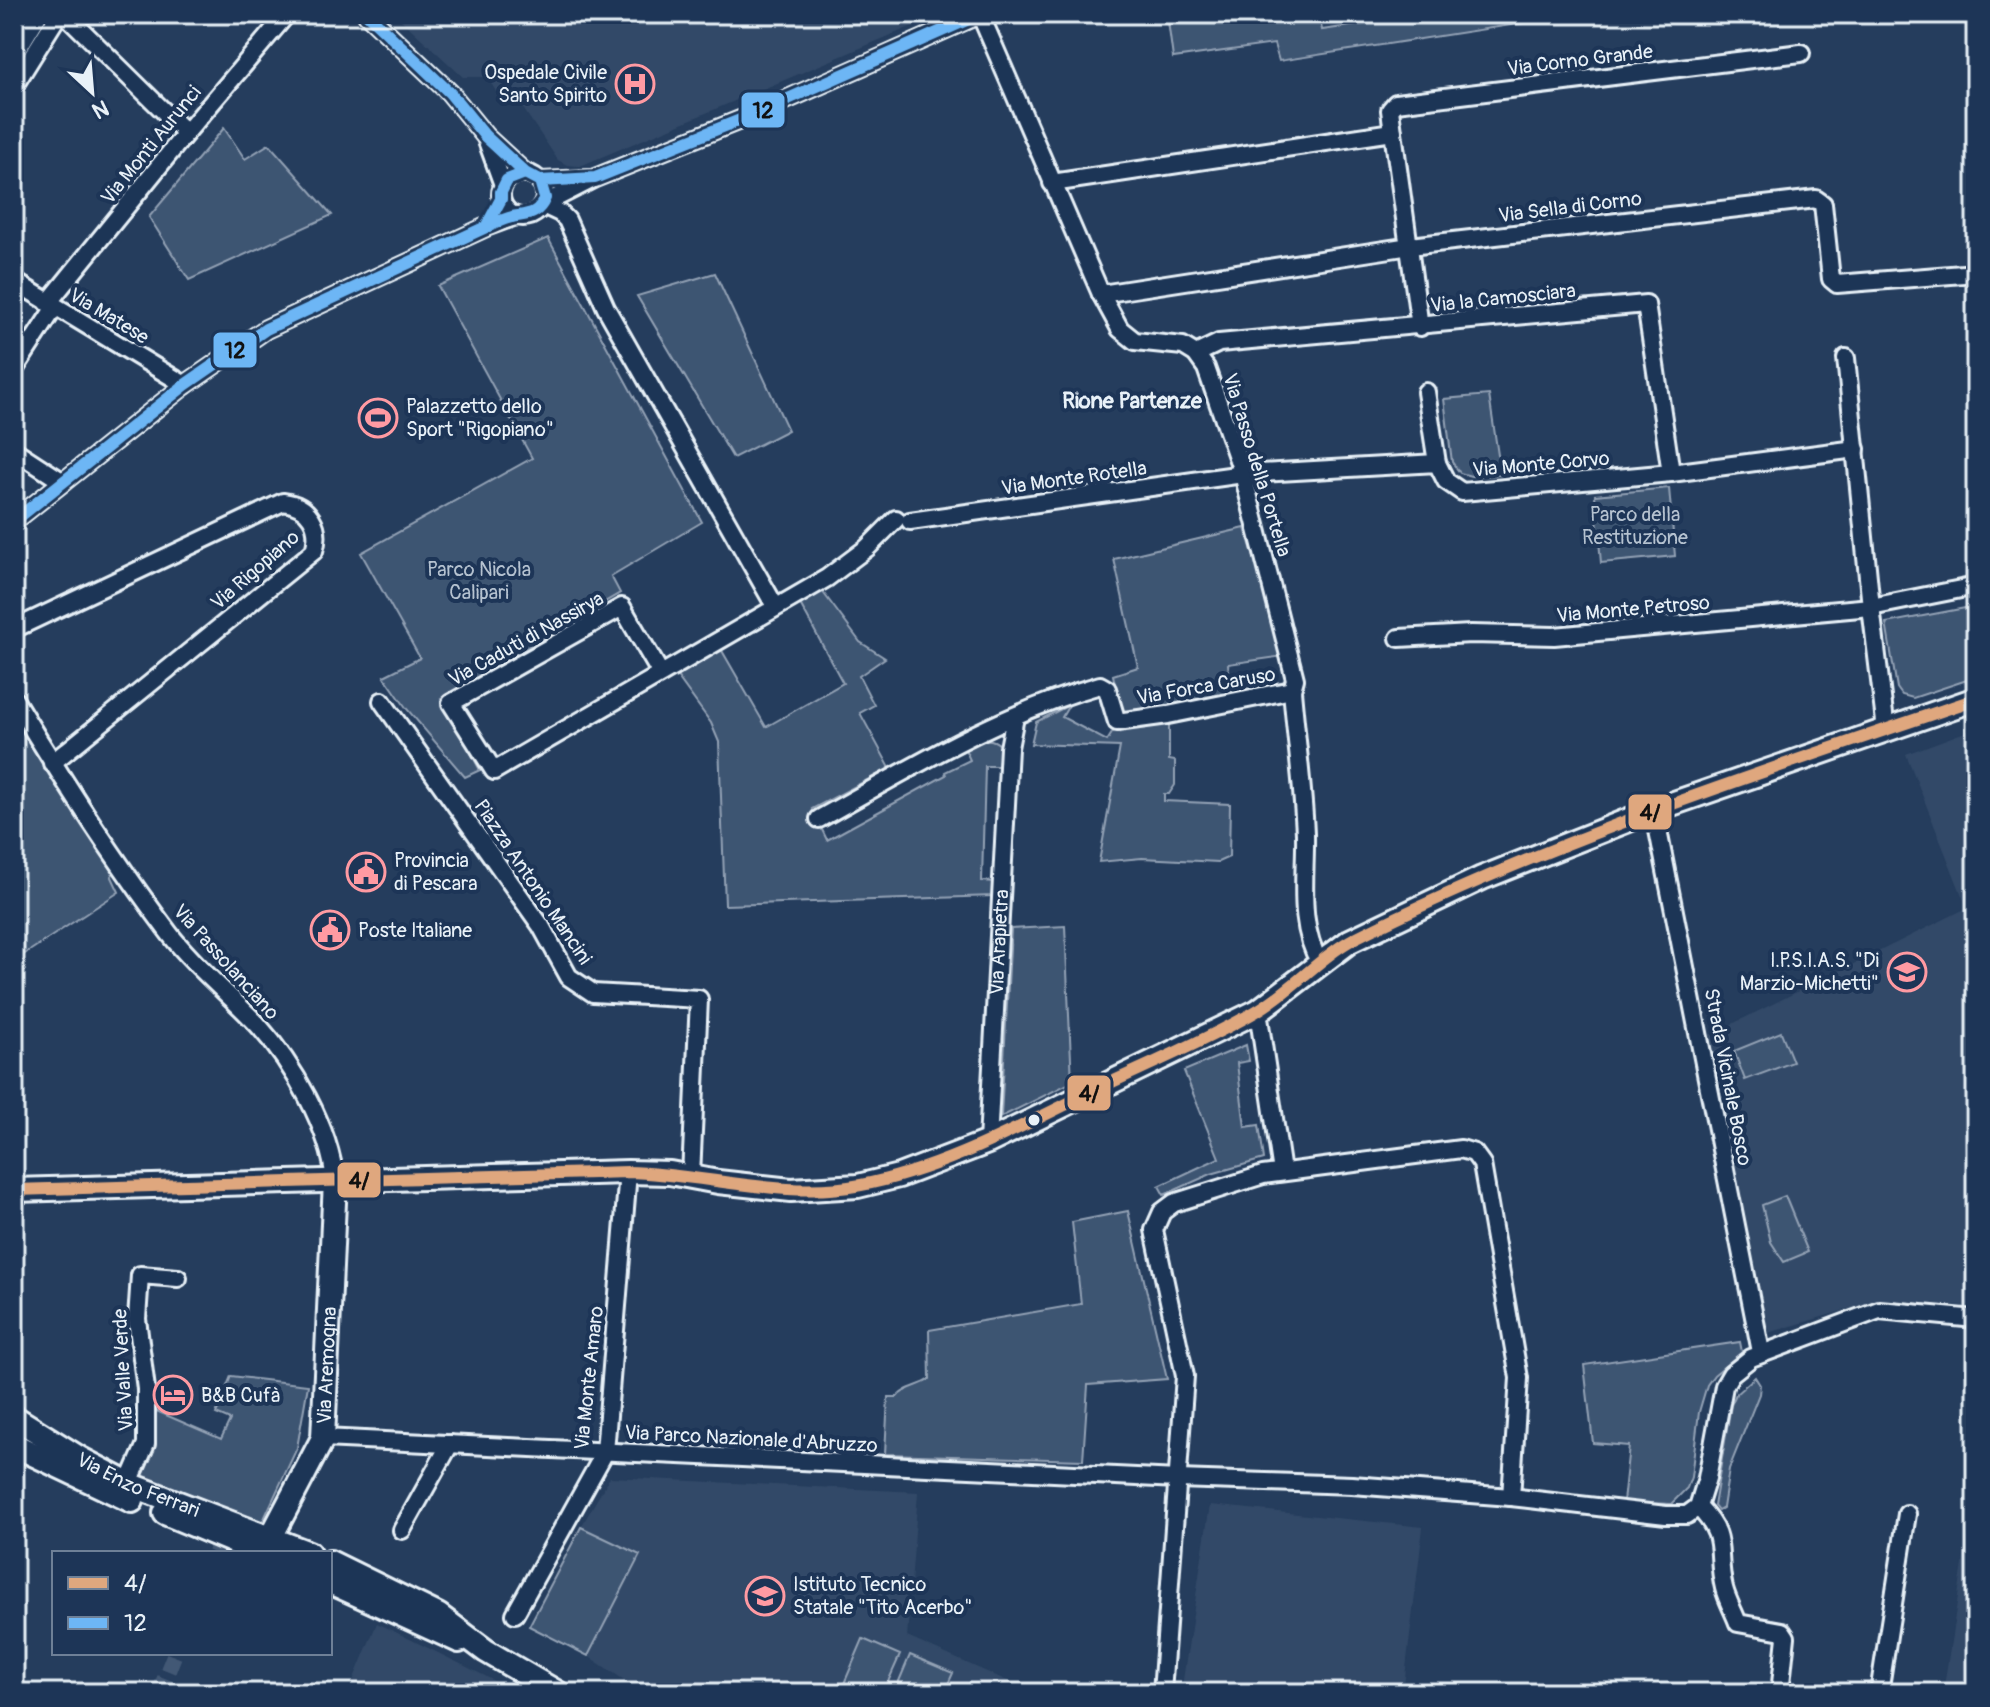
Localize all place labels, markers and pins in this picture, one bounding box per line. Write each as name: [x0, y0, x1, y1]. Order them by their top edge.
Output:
place label: Ospedale Civile Santo Spirito: [484, 60, 607, 108]
hospital icon: Ospedale Civile Santo Spirito: [614, 63, 656, 105]
place label: Palazzetto dello Sport "Rigopiano": [406, 394, 554, 442]
sports icon: Palazzetto dello Sport "Rigopiano": [357, 397, 399, 439]
place label: Provincia di Pescara: [394, 848, 477, 896]
public building icon: Provincia di Pescara: [345, 851, 387, 893]
public building icon: Poste Italiane: [309, 909, 351, 951]
place label: Poste Italiane: [358, 918, 472, 943]
place label: I.P.S.I.A.S. "Di Marzio-Michetti": [1740, 948, 1879, 996]
school or university icon: I.P.S.I.A.S. "Di Marzio-Michetti": [1886, 951, 1928, 993]
unlabelled marker: [1026, 1112, 1042, 1128]
hotel icon: B&B Cufà: [152, 1374, 194, 1416]
place label: B&B Cufà: [201, 1383, 280, 1408]
place label: Istituto Tecnico Statale "Tito Acerbo": [793, 1572, 972, 1620]
school or university icon: Istituto Tecnico Statale "Tito Acerbo": [744, 1575, 786, 1617]

